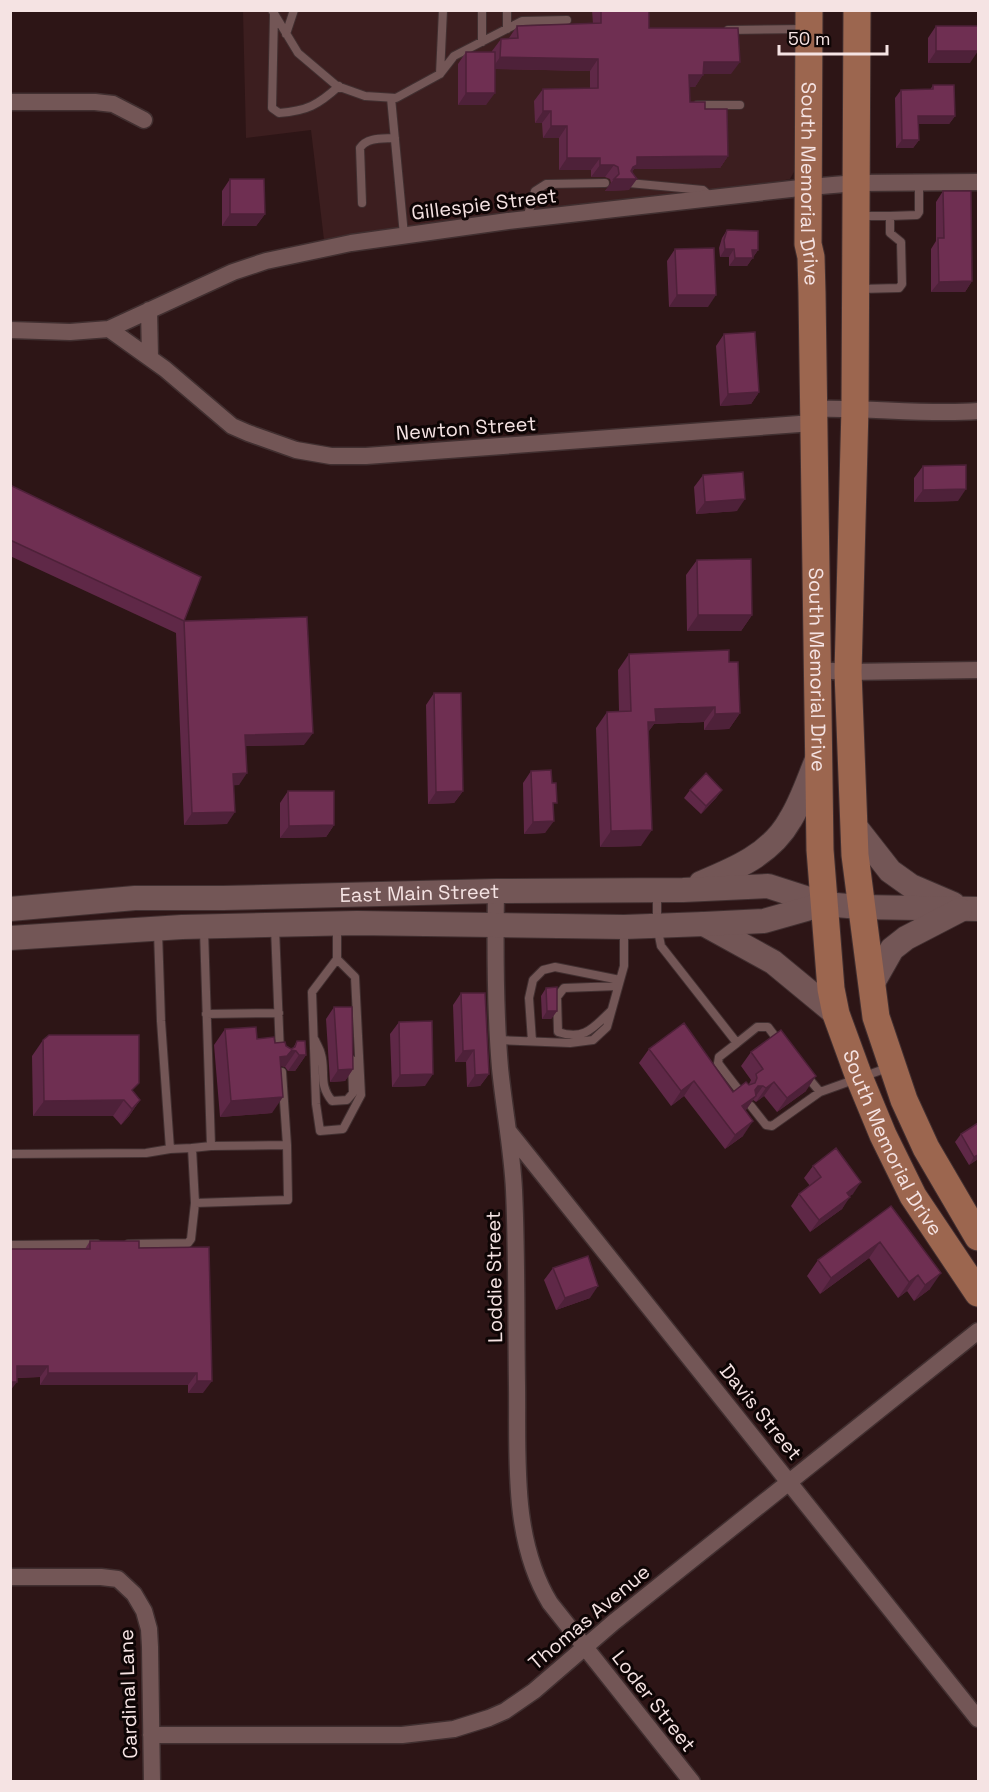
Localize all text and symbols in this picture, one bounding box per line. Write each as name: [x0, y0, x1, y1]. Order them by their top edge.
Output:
scale bar: [779, 18, 887, 56]
text: 50 m: [788, 27, 830, 50]
street label: South Memorial Drive: [794, 82, 825, 286]
street label: Gillespie Street: [410, 182, 558, 226]
street label: Newton Street: [395, 410, 537, 446]
street label: South Memorial Drive: [803, 567, 832, 772]
street label: East Main Street: [339, 878, 500, 908]
street label: South Memorial Drive: [837, 1046, 949, 1241]
street label: Loddie Street: [480, 1211, 508, 1343]
street label: Davis Street: [714, 1358, 808, 1466]
street label: Thomas Avenue: [523, 1558, 655, 1676]
street label: Cardinal Lane: [113, 1629, 143, 1759]
street label: Loder Street: [606, 1645, 702, 1757]

